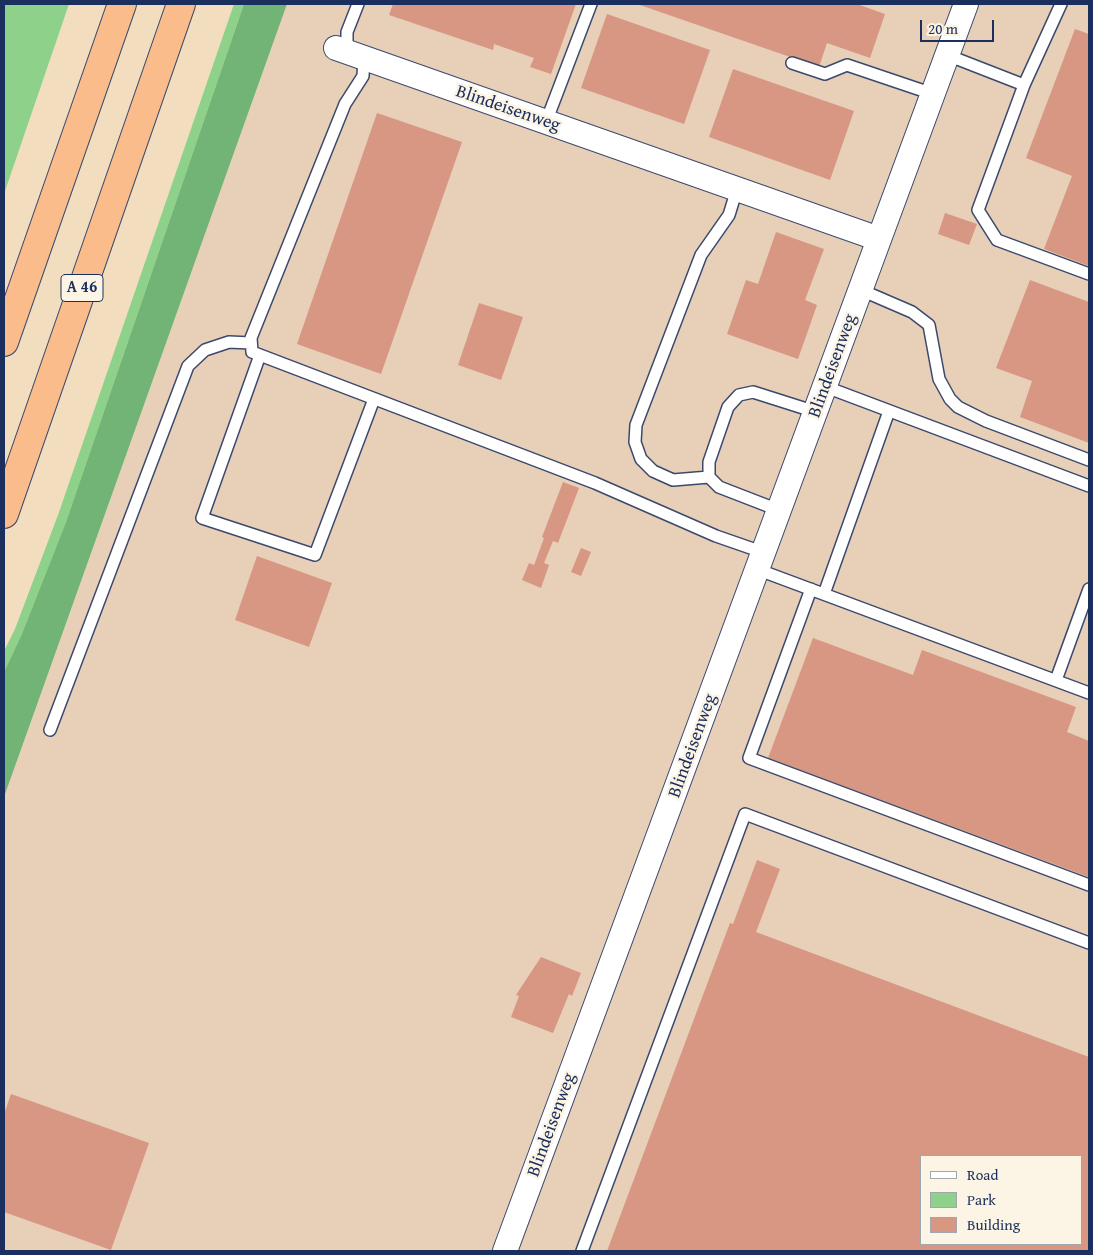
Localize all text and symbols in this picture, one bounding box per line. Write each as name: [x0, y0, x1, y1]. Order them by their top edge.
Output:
scale bar: [923, 10, 997, 42]
text: 20 m: [928, 18, 958, 39]
street label: Blindeisenweg: [453, 81, 563, 137]
road number: A 46: [61, 274, 103, 302]
street label: Blindeisenweg: [804, 311, 862, 421]
street label: Blindeisenweg: [664, 691, 722, 801]
street label: Blindeisenweg: [523, 1070, 581, 1180]
legend: [920, 1155, 1083, 1245]
text: Road: [967, 1164, 998, 1185]
text: Park: [967, 1189, 996, 1210]
text: Building: [967, 1214, 1020, 1235]

